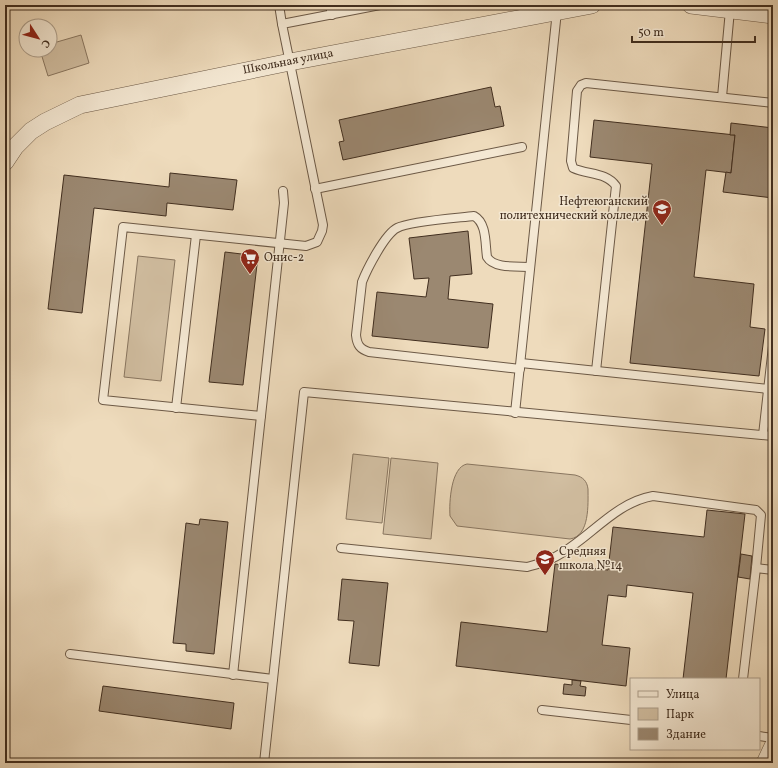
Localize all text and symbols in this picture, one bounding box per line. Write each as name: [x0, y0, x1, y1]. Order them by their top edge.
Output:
north arrow: [18, 18, 58, 58]
scale bar: [632, 18, 755, 44]
text: 50 m: [638, 25, 664, 41]
text: С: [37, 36, 53, 50]
street label: Школьная улица: [241, 45, 335, 79]
place label: Нефтеюганский политехнический колледж: [500, 194, 648, 224]
school or university icon: Нефтеюганский политехнический колледж: [651, 198, 673, 226]
supermarket icon: Онис-2: [239, 247, 261, 275]
place label: Онис-2: [264, 250, 304, 266]
place label: Средняя школа №14: [559, 544, 622, 574]
school or university icon: Средняя школа №14: [534, 548, 556, 576]
legend: [630, 678, 760, 750]
text: Улица: [666, 687, 699, 703]
text: Парк: [666, 707, 694, 723]
text: Здание: [666, 727, 706, 743]

